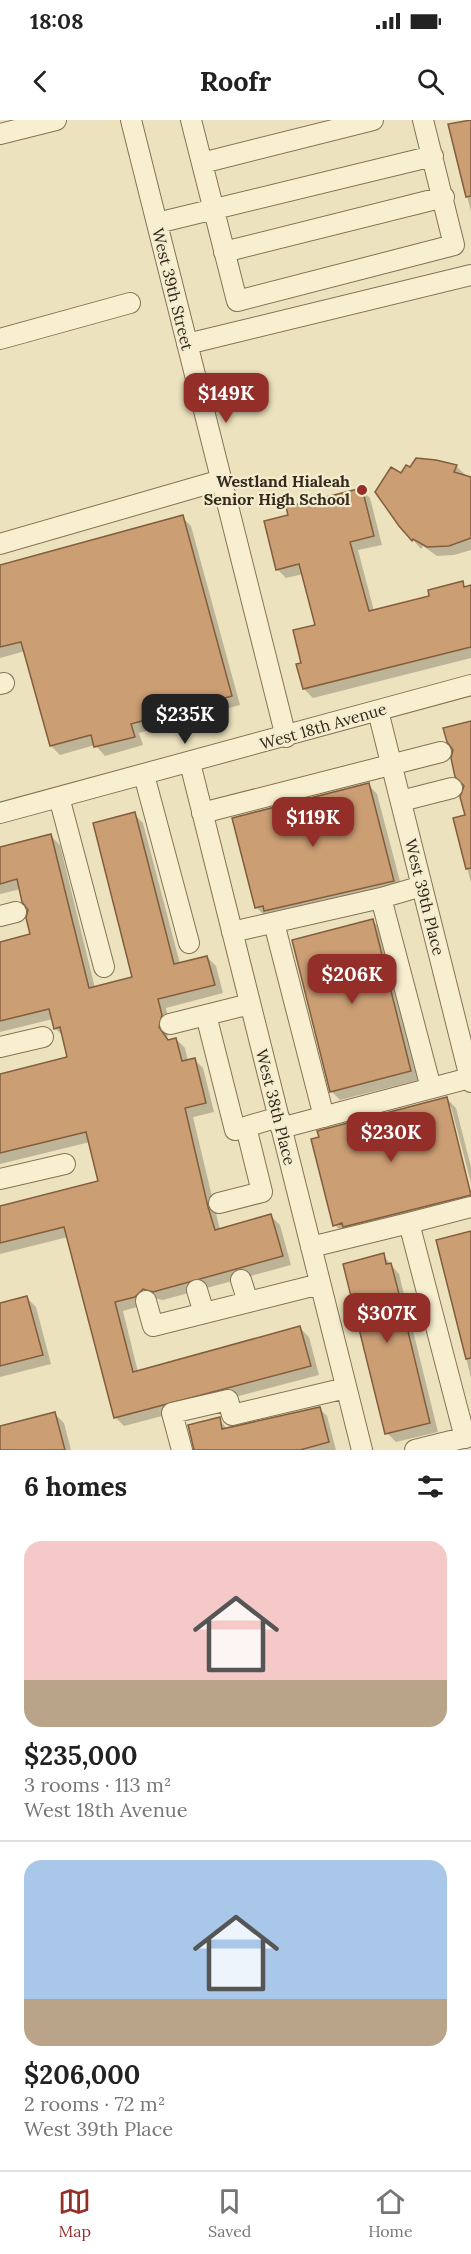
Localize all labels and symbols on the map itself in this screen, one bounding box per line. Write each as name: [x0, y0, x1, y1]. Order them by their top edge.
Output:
street label: West 39th Street: [148, 226, 198, 353]
pin: $149K: [184, 373, 268, 424]
place label: Westland Hialeah Senior High School: [204, 471, 350, 509]
marker: Westland Hialeah Senior High School: [355, 483, 369, 497]
pin: $235K: [143, 694, 227, 745]
street label: West 18th Avenue: [257, 698, 389, 754]
pin: $119K: [271, 797, 355, 848]
street label: West 39th Place: [401, 837, 449, 958]
pin: $206K: [310, 954, 394, 1005]
street label: West 38th Place: [252, 1047, 300, 1167]
pin: $230K: [349, 1112, 433, 1163]
pin: $307K: [345, 1293, 429, 1344]

